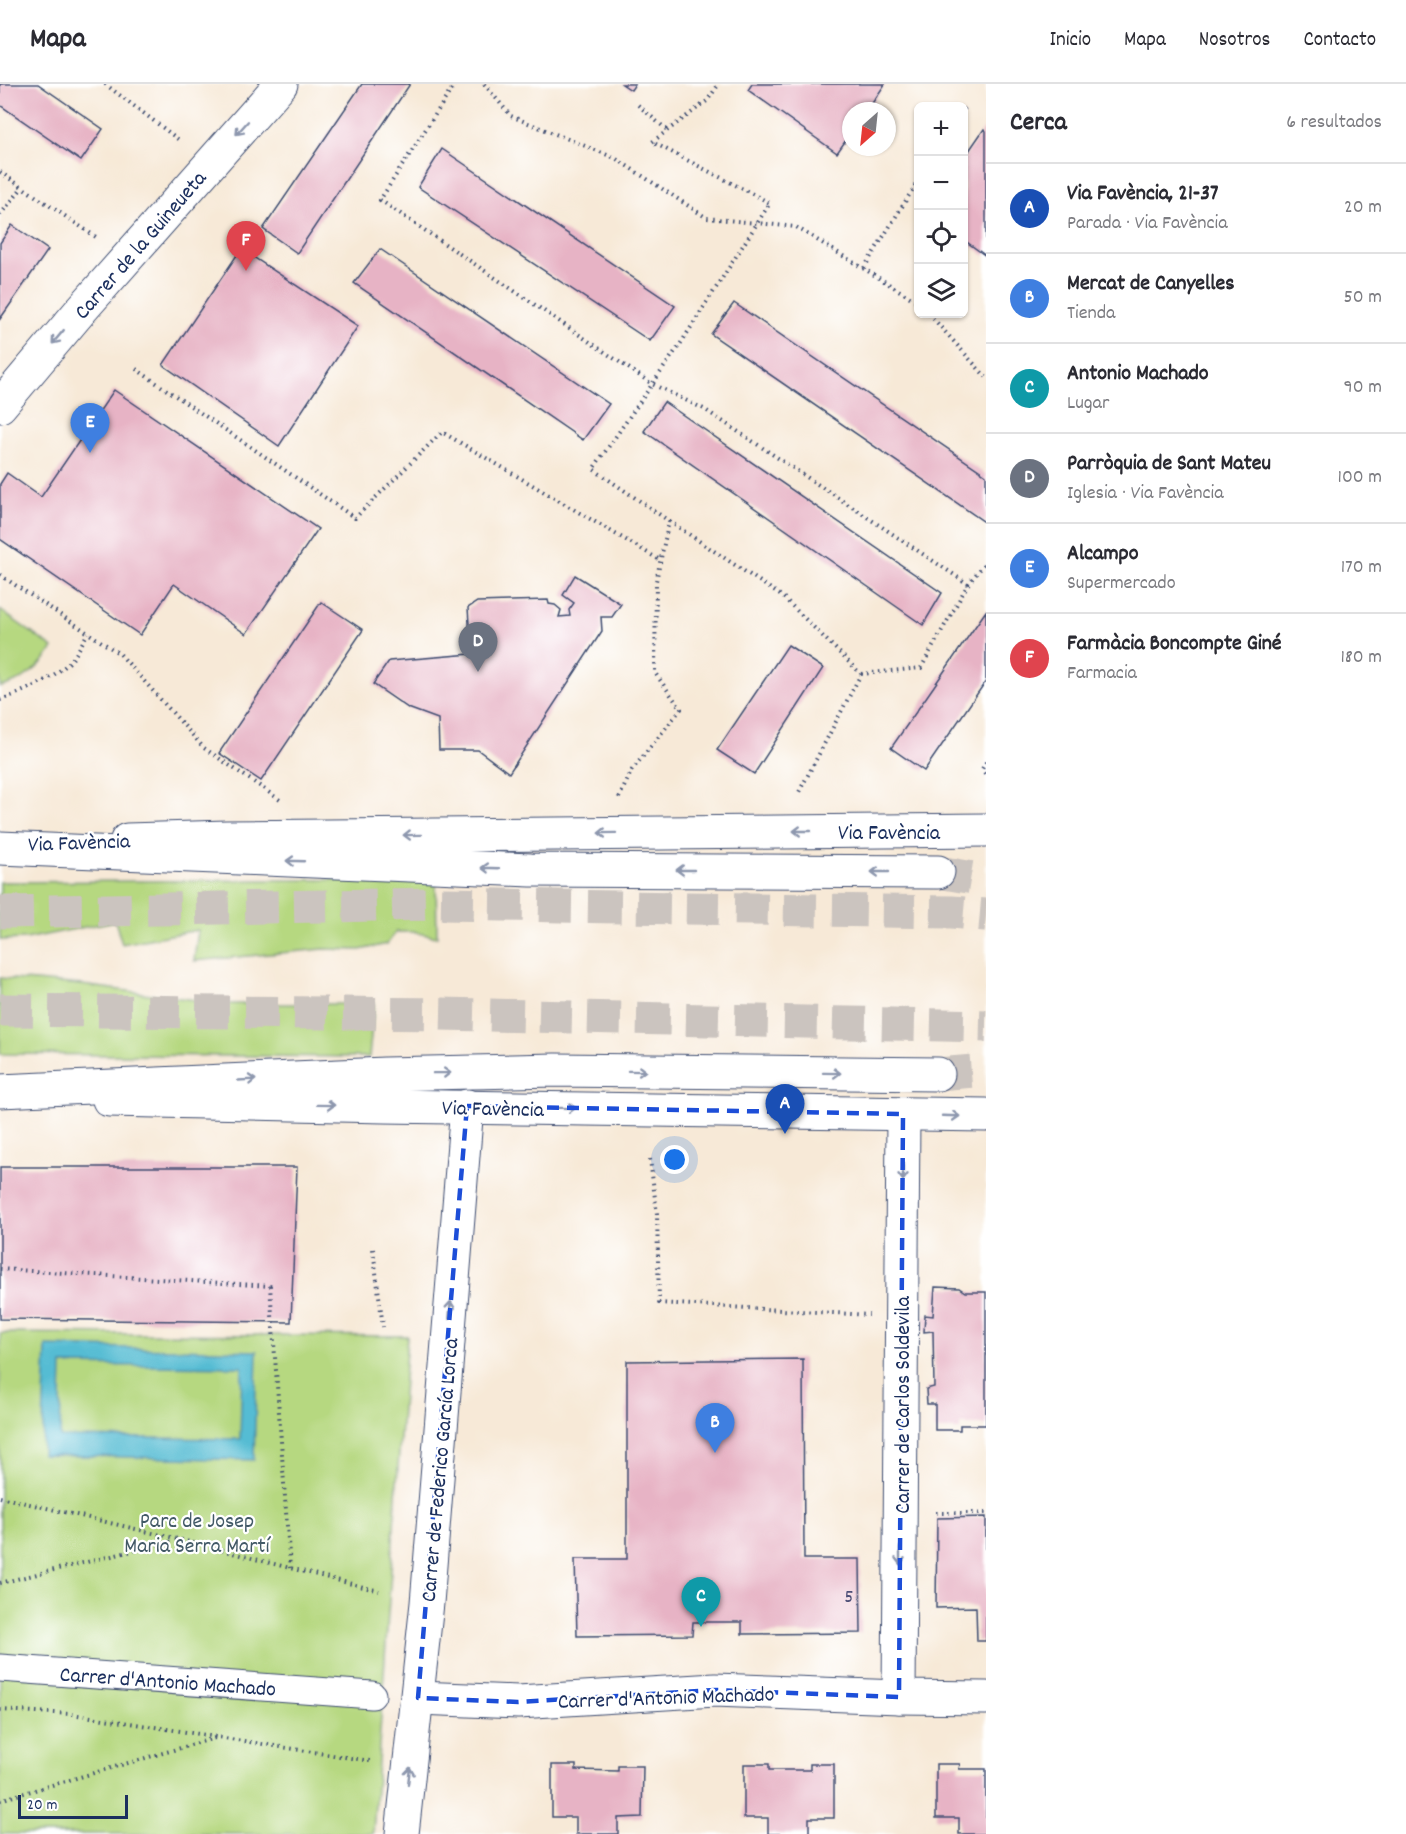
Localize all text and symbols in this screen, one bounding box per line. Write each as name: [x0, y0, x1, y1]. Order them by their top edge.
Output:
text: Mapa: [30, 21, 86, 61]
text: Inicio: [1049, 26, 1091, 56]
text: Mapa: [1124, 26, 1166, 56]
text: Nosotros: [1199, 26, 1270, 56]
text: Contacto: [1303, 26, 1376, 56]
north arrow: [842, 102, 896, 156]
map controls: [914, 102, 968, 318]
button: +: [914, 102, 968, 156]
text: Cerca: [1010, 105, 1067, 142]
text: 6 resultados: [1286, 109, 1382, 137]
one-way arrow: [235, 120, 249, 135]
button: −: [914, 156, 968, 210]
street label: Carrer de la Guineueta: [68, 165, 215, 327]
text: Via Favència, 21-37: [1067, 179, 1218, 210]
text: A: [1024, 194, 1035, 222]
text: 20 m: [1344, 194, 1382, 222]
button: locate: [914, 210, 968, 264]
text: Parada · Via Favència: [1067, 210, 1228, 238]
pin: F: [226, 222, 266, 271]
button: layers: [914, 264, 968, 318]
text: Mercat de Canyelles: [1067, 269, 1234, 300]
text: B: [1025, 284, 1034, 312]
text: 50 m: [1344, 284, 1382, 312]
text: Tienda: [1067, 300, 1115, 328]
one-way arrow: [51, 329, 65, 344]
text: Antonio Machado: [1067, 359, 1209, 390]
text: C: [1025, 374, 1034, 402]
text: 90 m: [1344, 374, 1382, 402]
text: Lugar: [1067, 390, 1109, 418]
pin: E: [70, 404, 110, 453]
text: Parròquia de Sant Mateu: [1067, 449, 1271, 480]
text: D: [1024, 464, 1035, 492]
text: 100 m: [1338, 464, 1382, 492]
text: Iglesia · Via Favència: [1067, 480, 1224, 508]
text: Alcampo: [1067, 539, 1138, 570]
text: E: [1025, 554, 1034, 582]
text: 170 m: [1341, 554, 1382, 582]
text: Supermercado: [1067, 570, 1176, 598]
pin: D: [458, 622, 498, 672]
text: Farmàcia Boncompte Giné: [1067, 629, 1282, 660]
text: F: [1025, 644, 1034, 672]
text: 180 m: [1340, 644, 1382, 672]
text: Farmacia: [1067, 660, 1137, 688]
street label: Via Favència: [838, 819, 941, 850]
one-way arrow: [792, 825, 812, 837]
street label: Via Favència: [28, 827, 131, 862]
one-way arrow: [597, 827, 617, 839]
one-way arrow: [402, 829, 422, 841]
one-way arrow: [285, 855, 305, 866]
one-way arrow: [480, 863, 500, 874]
one-way arrow: [675, 865, 695, 876]
one-way arrow: [870, 866, 890, 877]
one-way arrow: [627, 1065, 647, 1077]
one-way arrow: [432, 1067, 452, 1078]
one-way arrow: [822, 1067, 842, 1079]
one-way arrow: [237, 1075, 257, 1086]
pin: A: [766, 1084, 804, 1134]
street label: Via Favència: [442, 1094, 545, 1127]
one-way arrow: [316, 1099, 336, 1110]
one-way arrow: [557, 1102, 577, 1114]
one-way arrow: [940, 1110, 960, 1121]
your location: [660, 1145, 689, 1174]
one-way arrow: [897, 1162, 909, 1182]
street label: Carrer de Carlos Soldevila: [889, 1296, 920, 1514]
one-way arrow: [445, 1300, 456, 1320]
street label: Carrer de Federico García Lorca: [415, 1336, 469, 1604]
pin: B: [696, 1404, 734, 1453]
park label: Parc de Josep Maria Serra Martí: [124, 1507, 272, 1563]
one-way arrow: [894, 1546, 906, 1566]
pin: C: [682, 1578, 720, 1627]
house number: 5: [844, 1584, 854, 1612]
street label: Carrer d'Antonio Machado: [59, 1660, 277, 1707]
street label: Carrer d'Antonio Machado: [557, 1680, 775, 1719]
one-way arrow: [404, 1766, 415, 1786]
scale bar: [18, 1792, 128, 1820]
text: 20 m: [27, 1794, 57, 1817]

